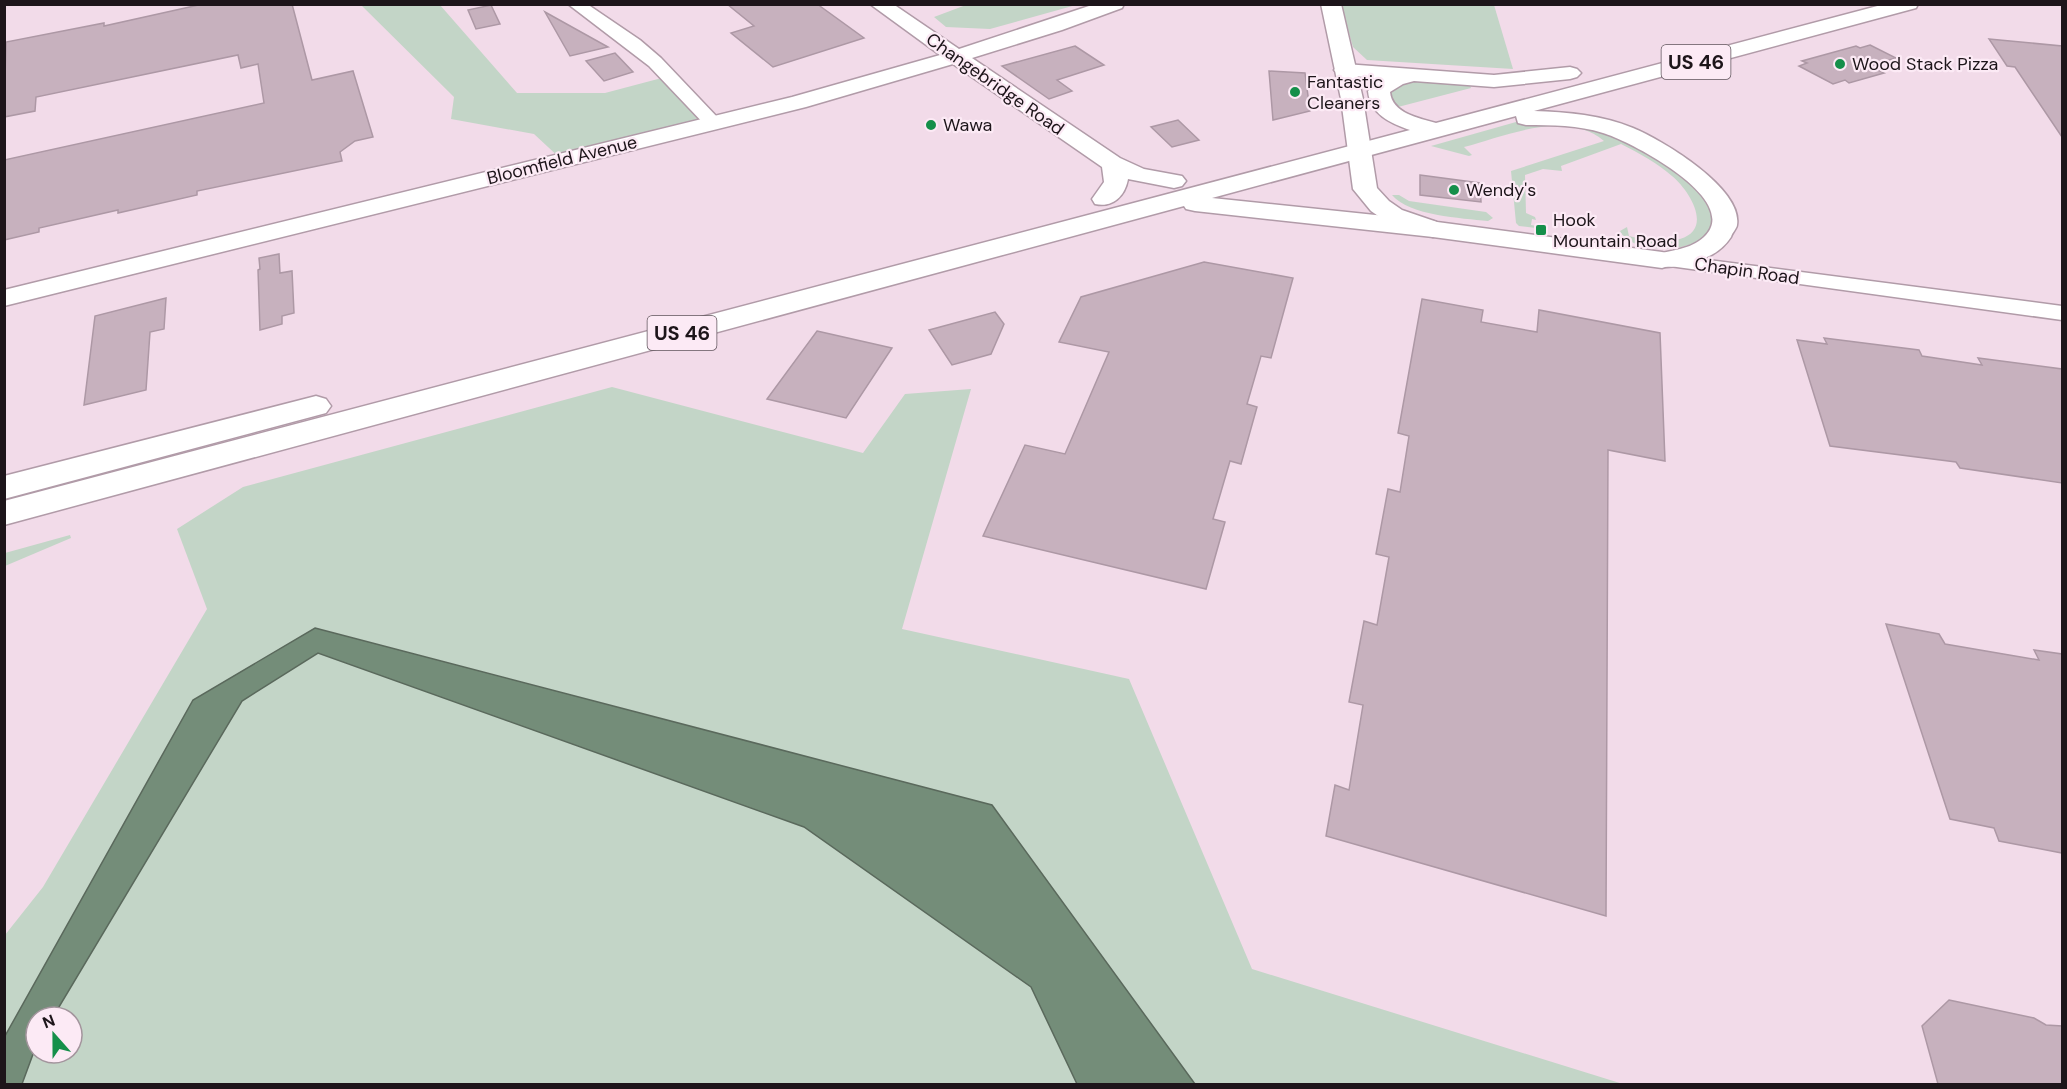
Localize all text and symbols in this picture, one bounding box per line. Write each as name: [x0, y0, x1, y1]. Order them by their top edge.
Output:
street label: Changebridge Road: [921, 27, 1069, 141]
road number: US 46: [1662, 45, 1730, 79]
place label: Wood Stack Pizza: [1852, 52, 1998, 76]
marker: Wood Stack Pizza: [1833, 57, 1847, 71]
place label: Fantastic Cleaners: [1307, 70, 1383, 115]
marker: Fantastic Cleaners: [1288, 85, 1302, 99]
place label: Wawa: [943, 113, 992, 137]
marker: Wawa: [924, 118, 938, 132]
street label: Bloomfield Avenue: [484, 130, 640, 190]
place label: Wendy's: [1466, 178, 1536, 202]
marker: Wendy's: [1447, 183, 1461, 197]
place label: Hook Mountain Road: [1553, 208, 1678, 253]
marker: Hook Mountain Road: [1534, 223, 1548, 237]
street label: Chapin Road: [1693, 252, 1801, 290]
road number: US 46: [648, 316, 716, 350]
north arrow: [24, 1005, 84, 1065]
text: N: [40, 1010, 58, 1033]

